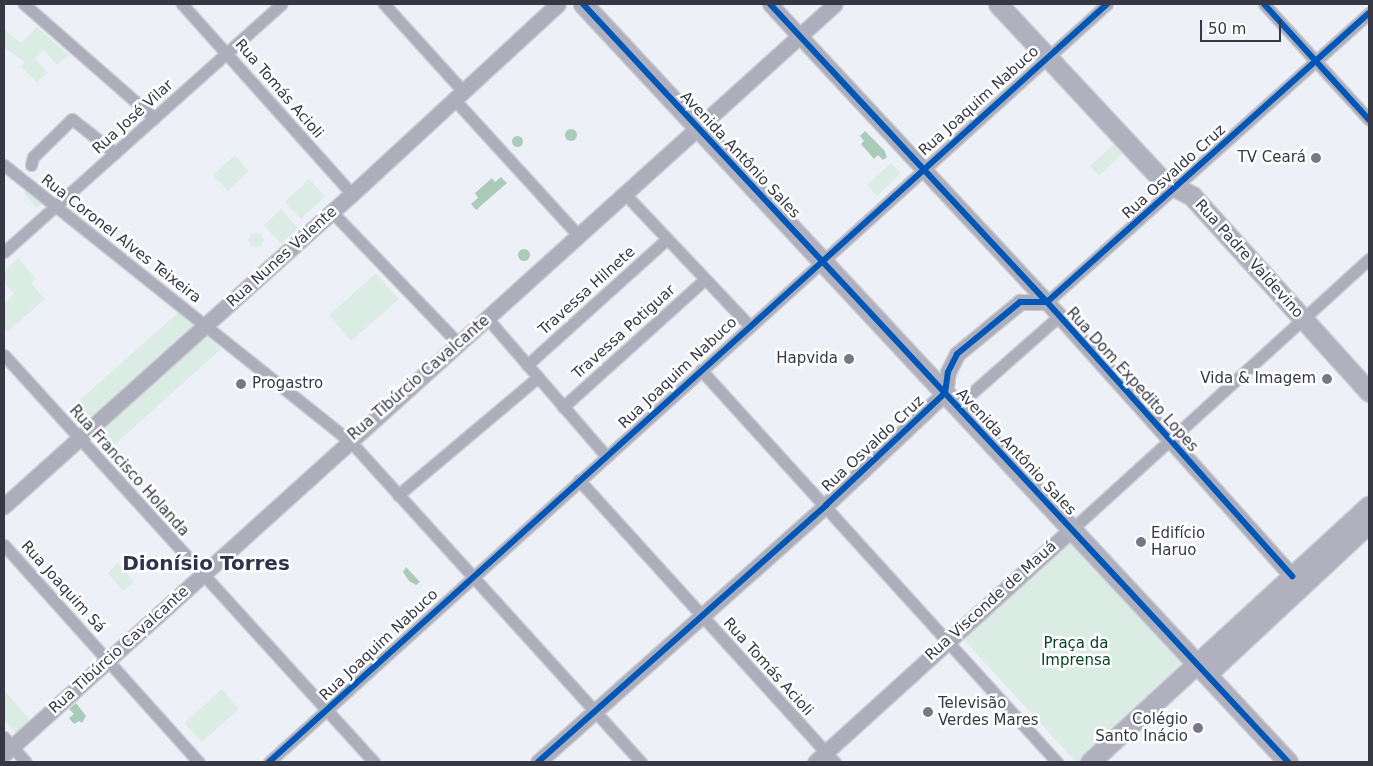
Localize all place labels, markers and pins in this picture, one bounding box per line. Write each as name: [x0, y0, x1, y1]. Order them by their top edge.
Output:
place label: TV Ceará: [1238, 149, 1306, 167]
marker: TV Ceará: [1310, 152, 1322, 164]
place label: Hapvida: [776, 350, 838, 368]
marker: Hapvida: [842, 352, 856, 366]
place label: Vida & Imagem: [1200, 370, 1316, 388]
marker: Vida & Imagem: [1320, 372, 1334, 386]
place label: Progastro: [252, 375, 323, 393]
marker: Progastro: [234, 377, 248, 391]
place label: Edifício Haruo: [1151, 524, 1205, 559]
marker: Edifício Haruo: [1135, 536, 1147, 548]
place label: Televisão Verdes Mares: [938, 694, 1039, 729]
marker: Televisão Verdes Mares: [922, 706, 934, 718]
place label: Colégio Santo Inácio: [1095, 710, 1188, 745]
marker: Colégio Santo Inácio: [1192, 722, 1204, 734]

